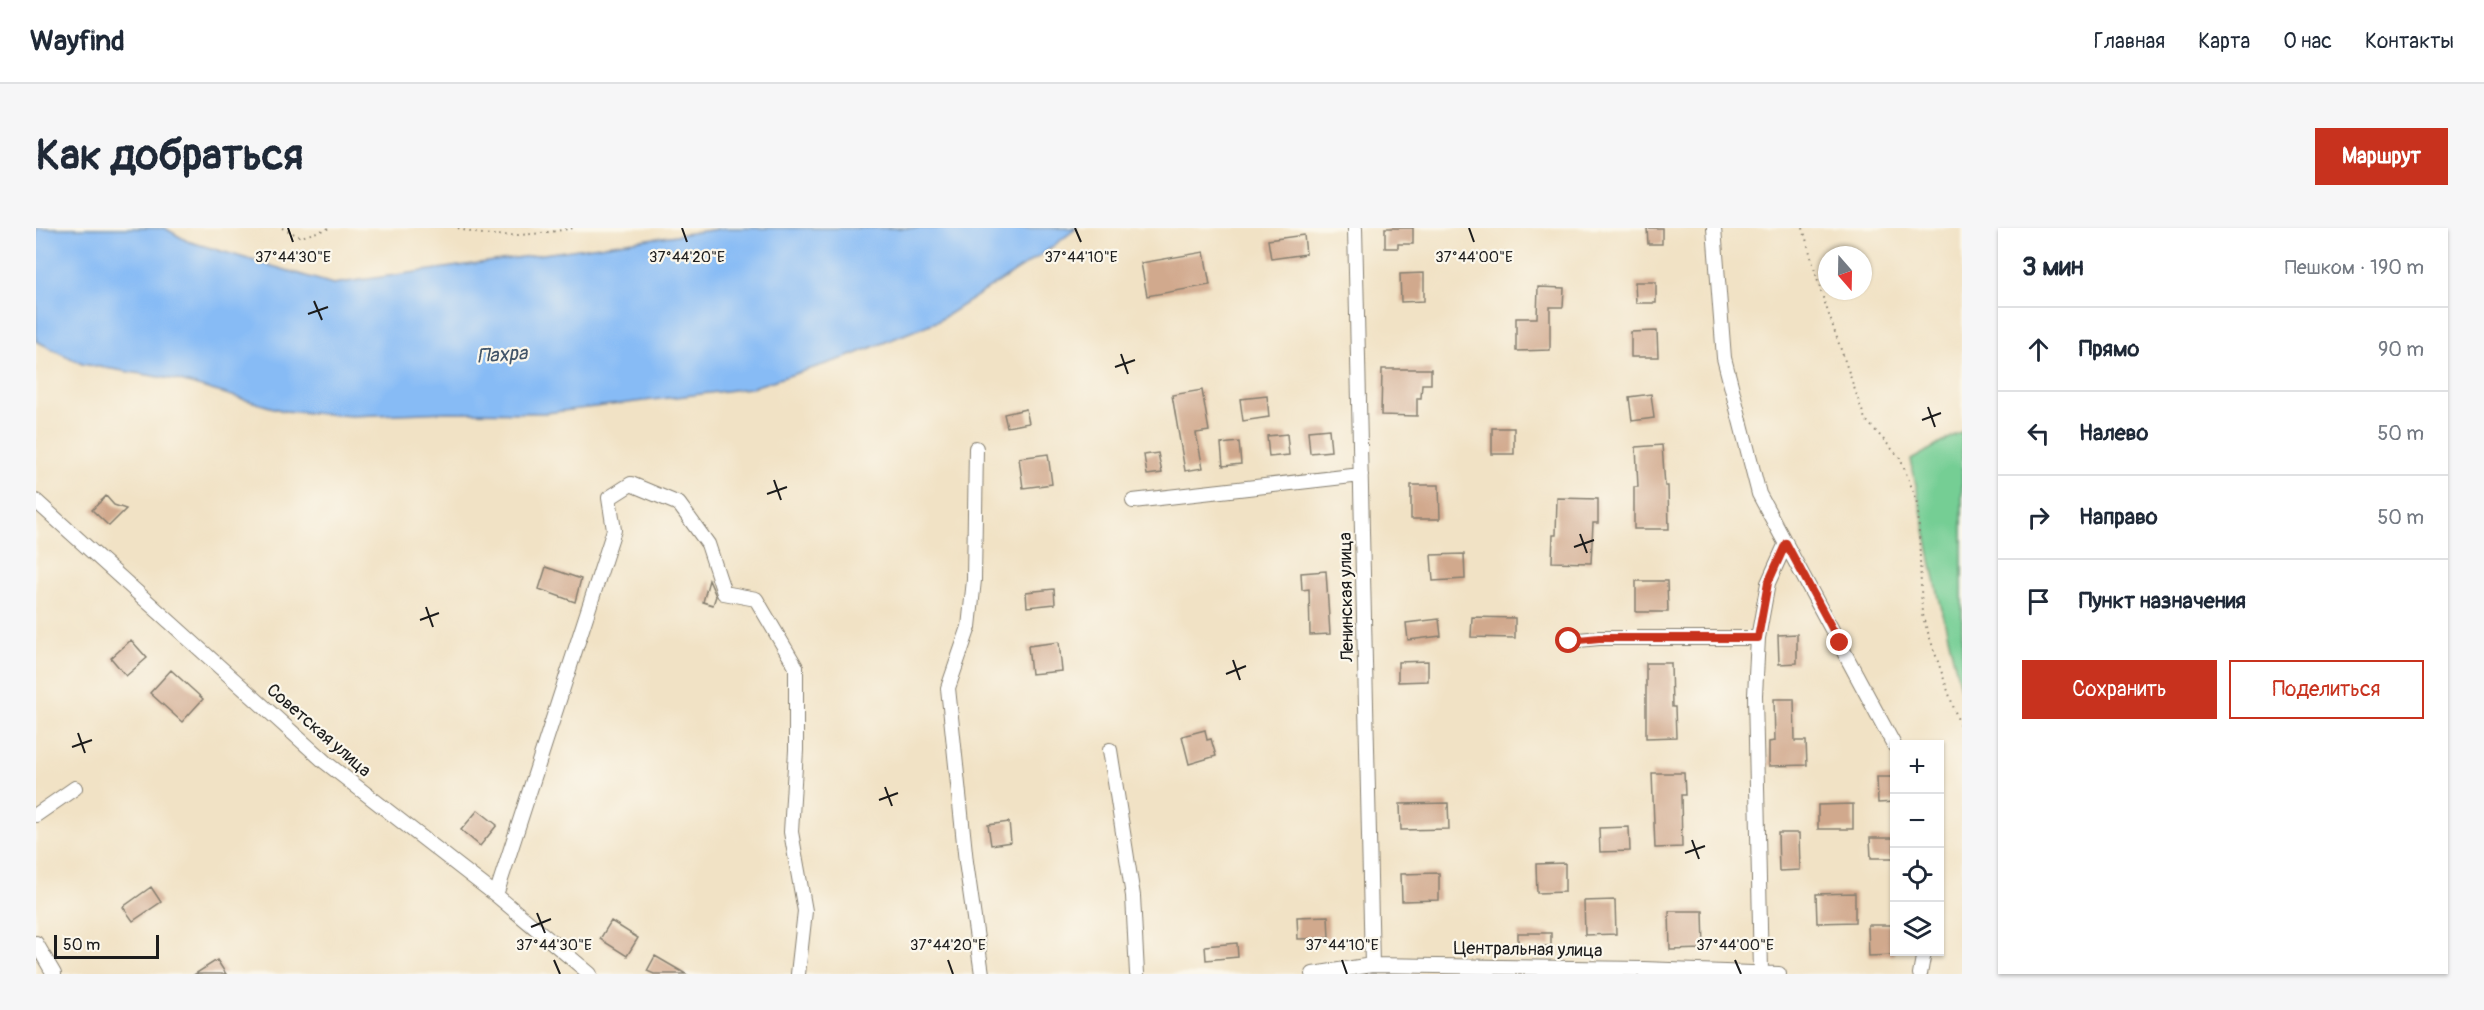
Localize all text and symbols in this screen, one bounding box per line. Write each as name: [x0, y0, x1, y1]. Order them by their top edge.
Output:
text: Wayfind: [30, 24, 125, 59]
text: Главная: [2094, 28, 2165, 55]
text: Карта: [2198, 28, 2250, 55]
text: О нас: [2283, 28, 2332, 55]
text: Контакты: [2365, 28, 2454, 55]
button: Маршрут: [2315, 128, 2448, 185]
text: Как добраться: [36, 130, 303, 182]
north arrow: [1818, 246, 1872, 300]
text: 37°44'30"E: [255, 248, 331, 267]
text: 37°44'20"E: [649, 248, 725, 267]
text: 37°44'10"E: [1044, 248, 1118, 267]
text: 37°44'00"E: [1435, 248, 1513, 267]
text: 3 мин: [2022, 251, 2084, 283]
text: Пешком · 190 m: [2285, 255, 2424, 280]
icon: ahead: [2022, 333, 2055, 366]
text: Прямо: [2079, 335, 2139, 363]
text: 90 m: [2378, 337, 2424, 362]
water label: Пахра: [476, 340, 530, 369]
icon: left: [2022, 417, 2055, 450]
text: Налево: [2079, 419, 2148, 447]
text: 50 m: [2377, 421, 2424, 446]
icon: right: [2022, 501, 2055, 534]
text: Направо: [2079, 503, 2158, 531]
text: 50 m: [2377, 505, 2424, 530]
street label: Ленинская улица: [1334, 532, 1359, 663]
icon: arrive: [2022, 585, 2055, 618]
text: Пункт назначения: [2079, 587, 2246, 615]
route start: [1555, 627, 1581, 653]
route end: [1826, 629, 1852, 655]
button: Сохранить: [2022, 660, 2217, 719]
button: Поделиться: [2229, 660, 2424, 719]
street label: Советская улица: [261, 679, 376, 782]
map controls: [1890, 740, 1944, 956]
button: +: [1890, 740, 1944, 794]
button: −: [1890, 794, 1944, 848]
button: locate: [1890, 848, 1944, 902]
button: layers: [1890, 902, 1944, 956]
scale bar: [54, 932, 159, 960]
text: 50 m: [63, 935, 100, 955]
text: 37°44'30"E: [516, 936, 592, 955]
text: 37°44'20"E: [910, 936, 986, 955]
text: 37°44'10"E: [1305, 936, 1379, 955]
text: 37°44'00"E: [1696, 936, 1774, 955]
street label: Центральная улица: [1453, 937, 1603, 962]

